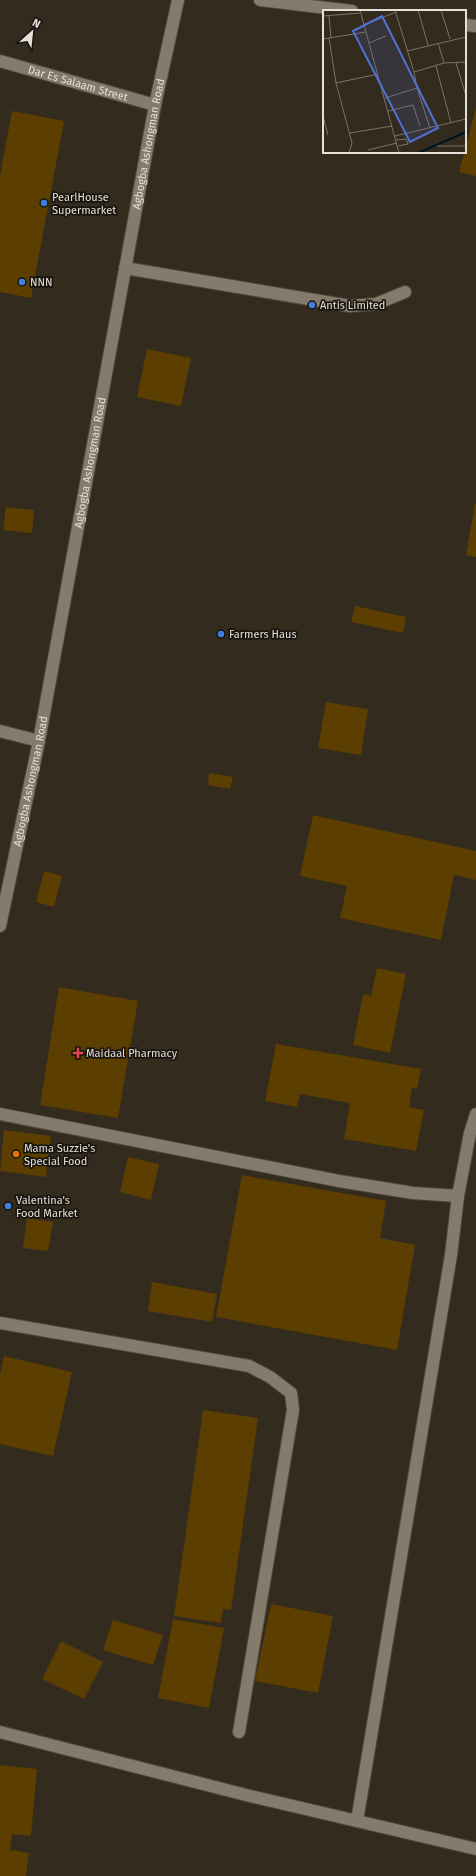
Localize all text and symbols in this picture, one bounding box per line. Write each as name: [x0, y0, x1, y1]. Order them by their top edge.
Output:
inset map: [323, 10, 466, 153]
north arrow: [12, 12, 52, 52]
text: N: [30, 16, 43, 31]
street label: Dar Es Salaam Street: [26, 63, 129, 103]
street label: Agbogba Ashongman Road: [130, 77, 167, 210]
place label: PearlHouse Supermarket: [52, 191, 116, 217]
marker: PearlHouse Supermarket: [39, 198, 49, 208]
place label: NNN: [30, 276, 53, 289]
marker: NNN: [17, 277, 27, 287]
place label: Antis Limited: [320, 299, 385, 312]
marker: Antis Limited: [307, 300, 317, 310]
street label: Agbogba Ashongman Road: [71, 396, 108, 529]
place label: Farmers Haus: [229, 628, 297, 641]
marker: Farmers Haus: [216, 629, 226, 639]
street label: Agbogba Ashongman Road: [10, 715, 50, 848]
place label: Maidaal Pharmacy: [86, 1047, 178, 1060]
marker: Maidaal Pharmacy: [73, 1048, 83, 1058]
place label: Mama Suzzie's Special Food: [24, 1142, 95, 1168]
marker: Mama Suzzie's Special Food: [11, 1149, 21, 1159]
place label: Valentina's Food Market: [16, 1194, 78, 1220]
marker: Valentina's Food Market: [3, 1201, 13, 1211]

